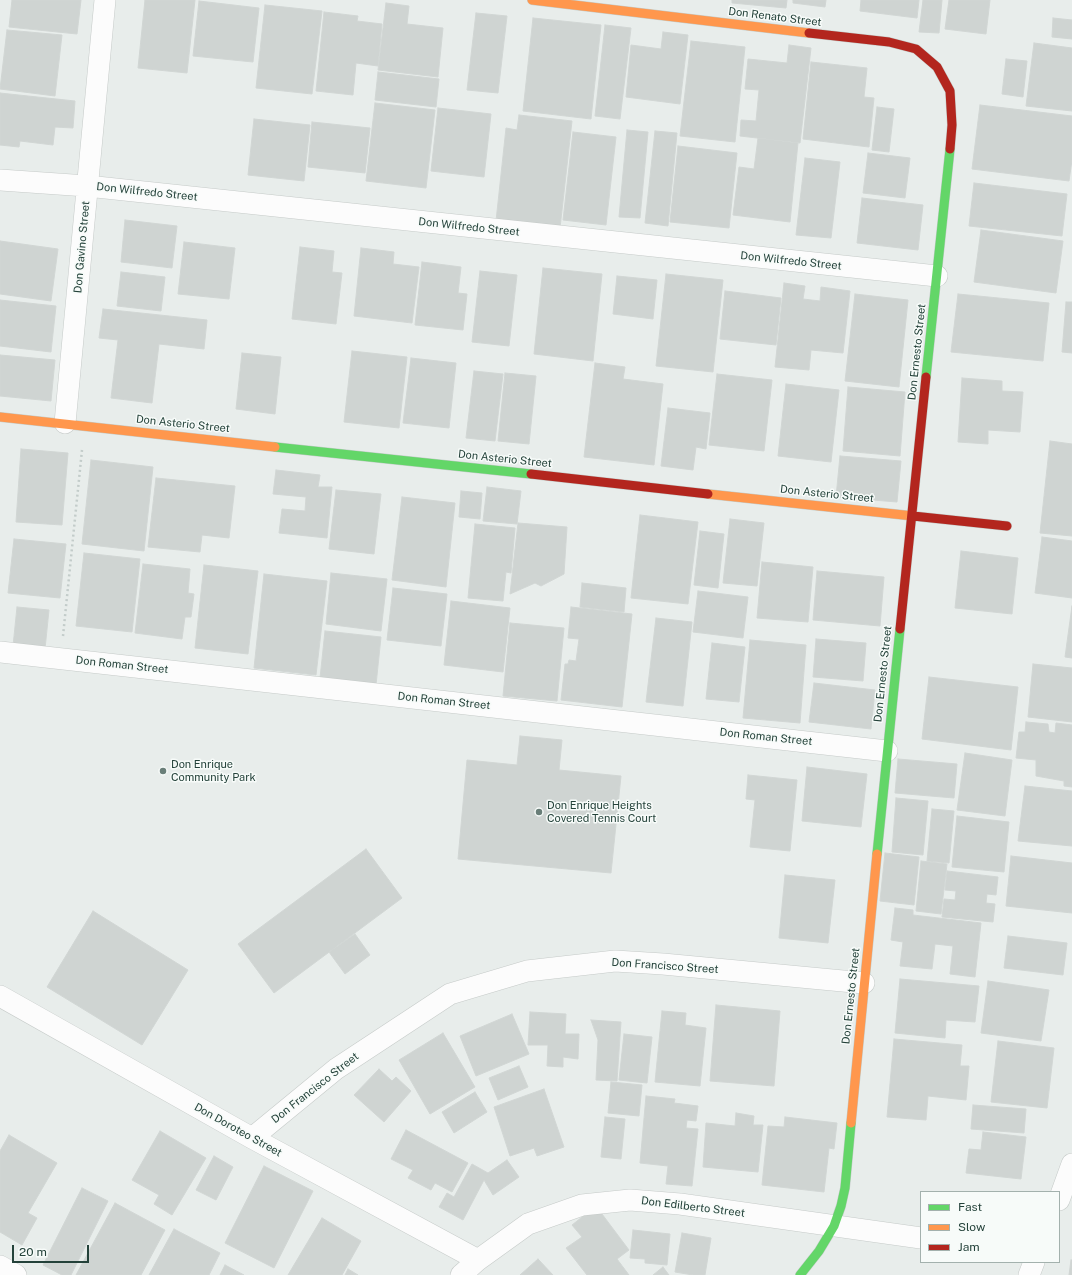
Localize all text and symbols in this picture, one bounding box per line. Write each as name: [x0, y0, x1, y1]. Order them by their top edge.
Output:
street label: Don Renato Street: [728, 5, 822, 29]
street label: Don Wilfredo Street: [96, 180, 198, 204]
street label: Don Gavino Street: [71, 200, 93, 294]
street label: Don Wilfredo Street: [418, 215, 520, 239]
street label: Don Wilfredo Street: [740, 249, 842, 273]
street label: Don Ernesto Street: [905, 303, 929, 401]
street label: Don Asterio Street: [135, 413, 231, 435]
street label: Don Asterio Street: [457, 448, 553, 470]
street label: Don Asterio Street: [779, 483, 875, 505]
street label: Don Ernesto Street: [871, 625, 895, 723]
street label: Don Roman Street: [75, 654, 169, 676]
street label: Don Roman Street: [397, 690, 491, 712]
street label: Don Roman Street: [719, 726, 813, 748]
place label: Don Enrique Community Park: [171, 758, 256, 784]
marker: Don Enrique Community Park: [158, 766, 168, 776]
place label: Don Enrique Heights Covered Tennis Court: [547, 799, 656, 825]
marker: Don Enrique Heights Covered Tennis Court: [534, 807, 544, 817]
street label: Don Ernesto Street: [839, 947, 863, 1045]
street label: Don Francisco Street: [611, 956, 719, 976]
street label: Don Francisco Street: [269, 1050, 361, 1126]
street label: Don Doroteo Street: [192, 1100, 284, 1160]
legend: [920, 1191, 1060, 1263]
street label: Don Edilberto Street: [640, 1194, 746, 1220]
text: Fast: [958, 1200, 982, 1214]
text: Slow: [958, 1220, 985, 1234]
scale bar: [14, 1237, 91, 1263]
text: Jam: [958, 1240, 980, 1254]
text: 20 m: [19, 1245, 47, 1259]

